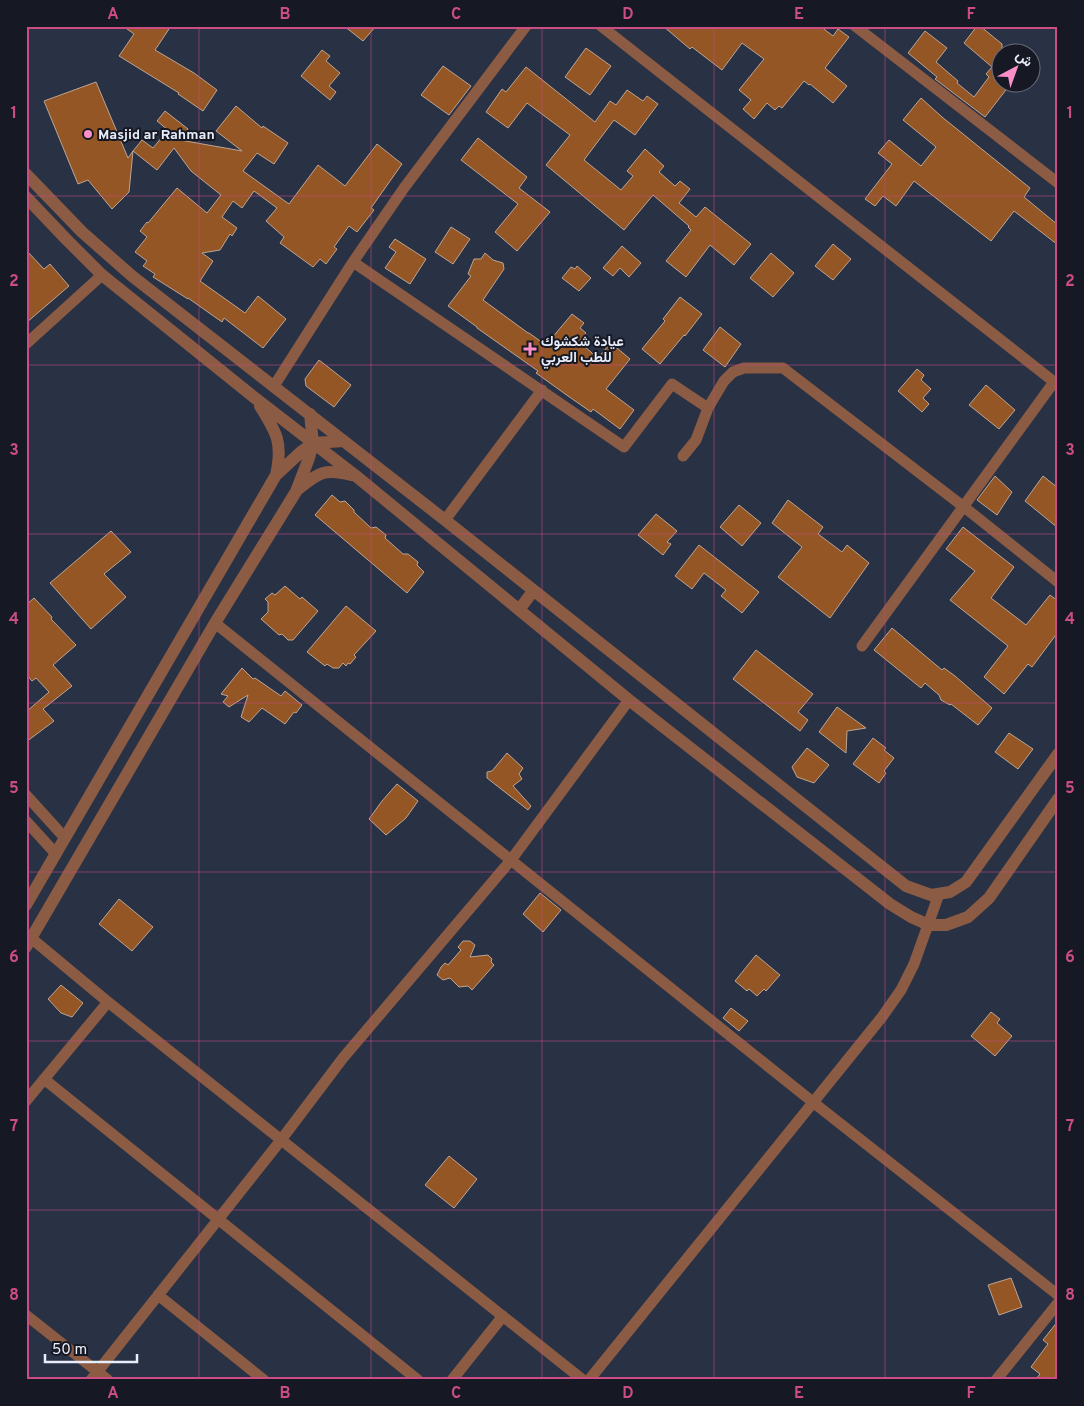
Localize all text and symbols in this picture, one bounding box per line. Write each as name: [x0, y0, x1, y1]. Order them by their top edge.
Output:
text: A: [107, 5, 119, 25]
text: B: [279, 5, 291, 25]
text: C: [451, 5, 461, 25]
text: D: [622, 5, 634, 25]
text: E: [794, 5, 804, 25]
text: F: [966, 5, 976, 25]
north arrow: [992, 42, 1042, 92]
text: ش: [1012, 47, 1036, 71]
text: 1: [11, 104, 17, 124]
text: 1: [1067, 104, 1073, 124]
place label: Masjid ar Rahman: [98, 127, 215, 144]
marker: Masjid ar Rahman: [82, 128, 94, 140]
text: 2: [9, 272, 19, 292]
text: 2: [1065, 272, 1075, 292]
place label: عيادة شكشوك للطب العربي: [541, 334, 624, 369]
marker: عيادة شكشوك للطب العربي: [523, 342, 537, 356]
text: 3: [9, 441, 19, 461]
text: 3: [1065, 441, 1075, 461]
text: 4: [9, 610, 19, 630]
text: 4: [1065, 610, 1075, 630]
text: 5: [9, 779, 19, 799]
text: 5: [1065, 779, 1075, 799]
text: 6: [9, 948, 19, 968]
text: 6: [1065, 948, 1075, 968]
text: 7: [10, 1117, 18, 1137]
text: 7: [1066, 1117, 1074, 1137]
text: 8: [9, 1286, 19, 1306]
text: 8: [1065, 1286, 1075, 1306]
scale bar: [45, 1331, 138, 1363]
text: 50 m: [52, 1341, 87, 1360]
text: A: [107, 1384, 119, 1404]
text: B: [279, 1384, 291, 1404]
text: C: [451, 1384, 461, 1404]
text: D: [622, 1384, 634, 1404]
text: E: [794, 1384, 804, 1404]
text: F: [966, 1384, 976, 1404]

